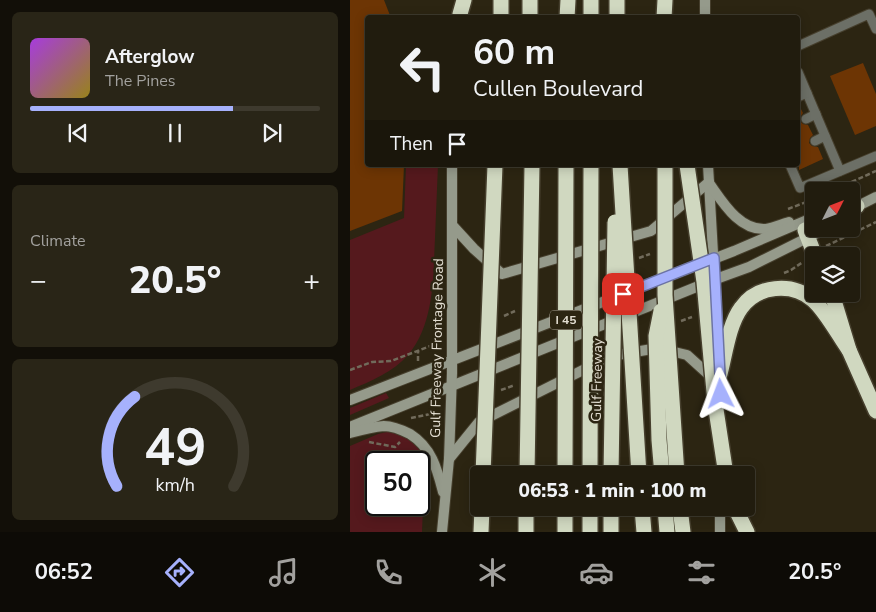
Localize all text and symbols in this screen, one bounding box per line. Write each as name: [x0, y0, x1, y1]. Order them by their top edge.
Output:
text: 60 m: [473, 29, 555, 76]
icon: left: [390, 35, 455, 100]
text: Afterglow: [105, 44, 195, 70]
text: The Pines: [105, 70, 175, 92]
text: Cullen Boulevard: [473, 74, 643, 104]
icon: previous: [64, 119, 92, 147]
icon: pause: [161, 119, 189, 147]
icon: next: [258, 119, 286, 147]
icon: arrive: [443, 130, 471, 158]
text: Then: [390, 131, 433, 157]
north arrow: [805, 182, 860, 238]
map controls: [805, 182, 860, 302]
text: Climate: [30, 230, 85, 252]
button: layers: [805, 247, 860, 302]
text: 20.5°: [129, 255, 221, 306]
street label: Gulf Freeway Frontage Road: [426, 258, 448, 438]
text: −: [30, 262, 47, 300]
text: +: [303, 262, 320, 300]
pin: [602, 273, 644, 315]
icon: arrive: [609, 280, 637, 308]
road number: I 45: [550, 310, 582, 330]
street label: Gulf Freeway: [587, 337, 607, 422]
position arrow: [694, 367, 746, 419]
text: 49: [144, 412, 206, 483]
speed limit sign: 50: [365, 451, 430, 516]
text: km/h: [155, 473, 195, 497]
text: 06:53 · 1 min · 100 m: [519, 478, 706, 504]
icon: directions: [162, 555, 197, 590]
icon: music: [266, 555, 301, 590]
icon: phone: [371, 555, 406, 590]
icon: climate: [475, 555, 510, 590]
icon: car: [579, 555, 614, 590]
icon: filters: [684, 555, 719, 590]
text: 06:52: [35, 557, 93, 587]
text: 20.5°: [788, 557, 841, 587]

